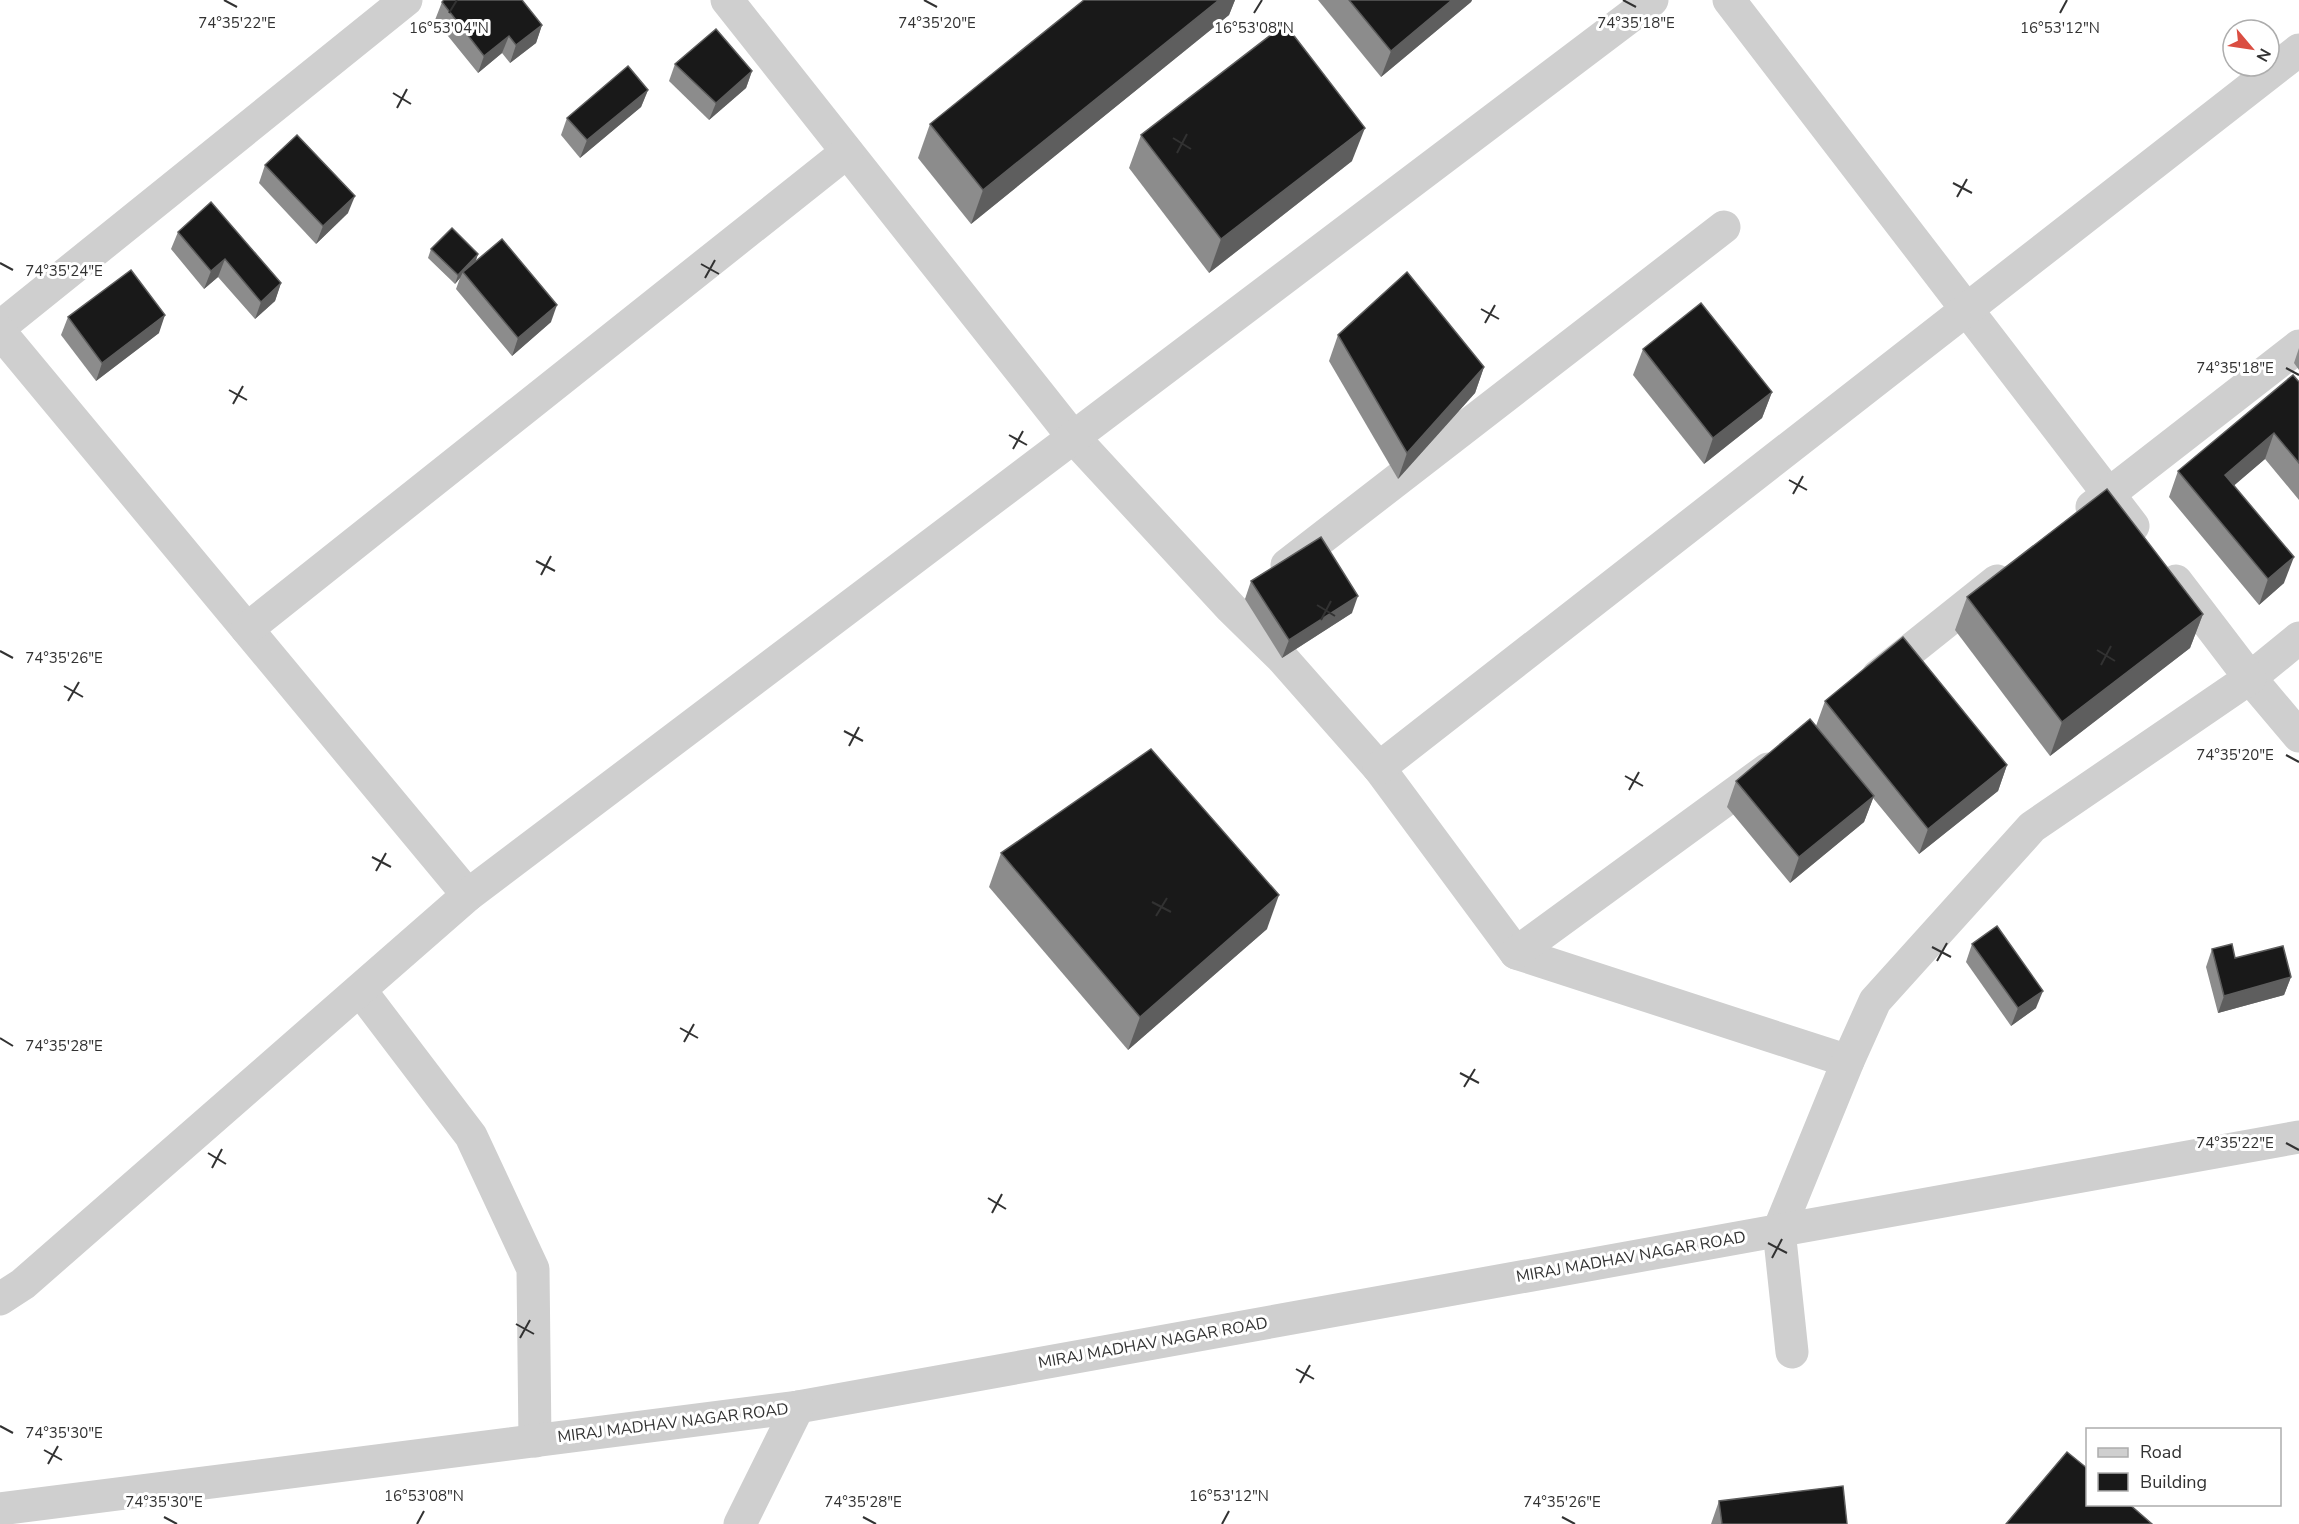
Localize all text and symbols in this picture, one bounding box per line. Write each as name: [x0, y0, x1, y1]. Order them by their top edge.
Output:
text: 74°35'22"E: [198, 13, 276, 33]
text: 74°35'20"E: [898, 13, 976, 33]
text: 74°35'18"E: [1597, 13, 1675, 33]
text: 16°53'04"N: [409, 18, 489, 38]
text: 16°53'08"N: [1214, 18, 1294, 38]
text: 16°53'12"N: [2020, 18, 2100, 38]
north arrow: [2221, 18, 2281, 78]
text: N: [2251, 44, 2276, 65]
text: 74°35'24"E: [25, 261, 103, 281]
text: 74°35'18"E: [2196, 358, 2274, 378]
text: 74°35'26"E: [25, 648, 103, 668]
text: 74°35'20"E: [2196, 745, 2274, 765]
text: 74°35'28"E: [25, 1036, 103, 1056]
text: 74°35'22"E: [2196, 1133, 2274, 1153]
street label: MIRAJ MADHAV NAGAR ROAD: [1515, 1226, 1747, 1288]
street label: MIRAJ MADHAV NAGAR ROAD: [1037, 1312, 1269, 1374]
street label: MIRAJ MADHAV NAGAR ROAD: [556, 1398, 790, 1448]
text: 74°35'30"E: [25, 1423, 103, 1443]
legend: [2086, 1428, 2281, 1506]
text: Road: [2140, 1440, 2182, 1464]
text: Building: [2140, 1470, 2207, 1494]
text: 16°53'08"N: [384, 1486, 464, 1506]
text: 16°53'12"N: [1189, 1486, 1269, 1506]
text: 74°35'30"E: [125, 1492, 203, 1512]
text: 74°35'28"E: [824, 1492, 902, 1512]
text: 74°35'26"E: [1523, 1492, 1601, 1512]

